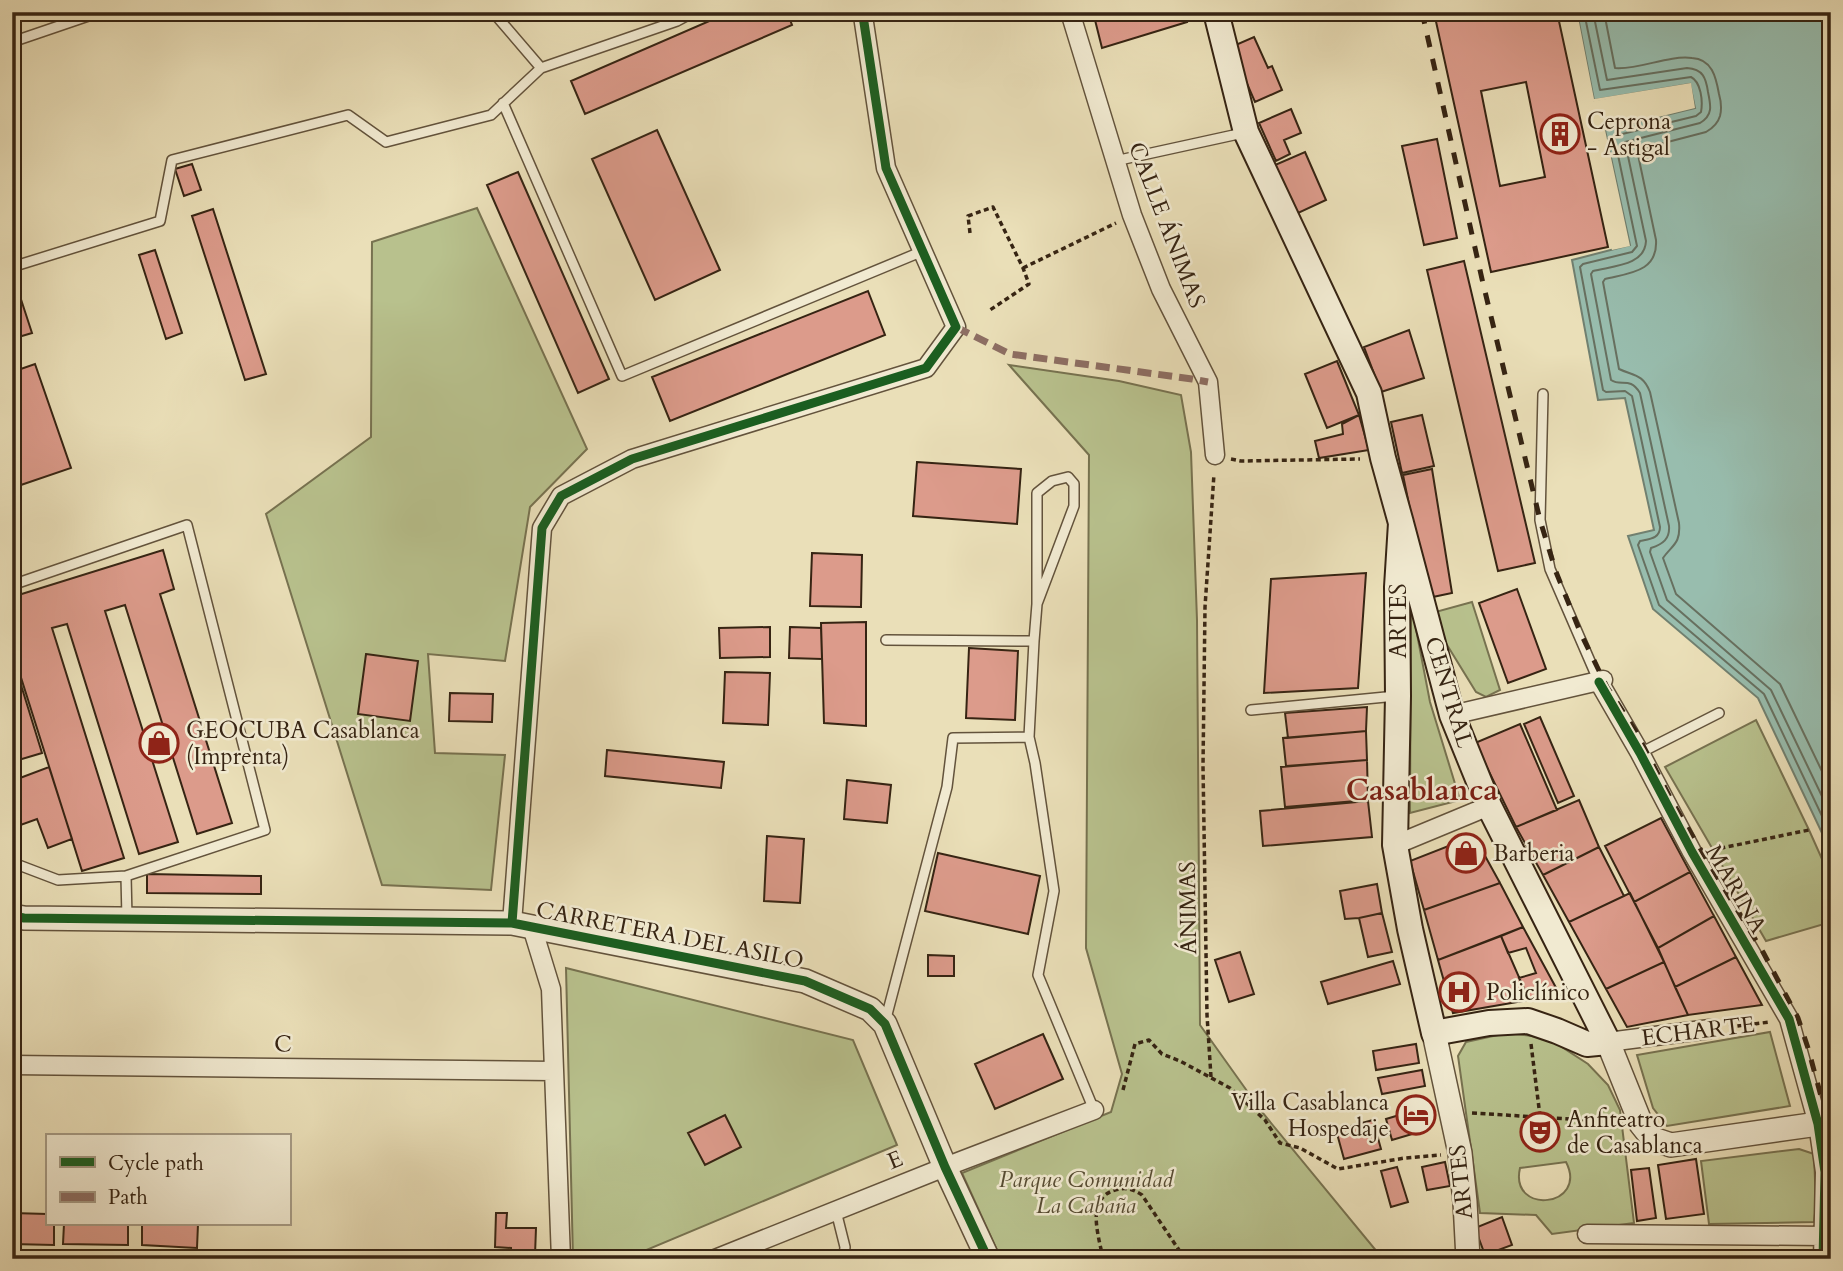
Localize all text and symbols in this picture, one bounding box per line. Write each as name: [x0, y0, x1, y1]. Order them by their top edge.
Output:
place label: Ceprona - Astigal: [1587, 106, 1671, 163]
building icon: Ceprona - Astigal: [1539, 113, 1581, 155]
street label: CALLE ÁNIMAS: [1121, 138, 1213, 312]
street label: ARTES: [1383, 584, 1414, 658]
street label: CENTRAL: [1417, 633, 1481, 751]
place label: GEOCUBA Casablanca (Imprenta): [186, 715, 420, 772]
shop icon: GEOCUBA Casablanca (Imprenta): [138, 722, 180, 764]
district label: Casablanca: [1346, 770, 1498, 811]
shop icon: Barberia: [1445, 832, 1487, 874]
place label: Barberia: [1493, 838, 1575, 869]
street label: MARINA: [1698, 839, 1774, 940]
street label: ÁNIMAS: [1172, 861, 1204, 955]
street label: CARRETERA DEL ASILO: [534, 894, 806, 976]
hospital icon: Policlínico: [1438, 971, 1480, 1013]
place label: Policlínico: [1486, 977, 1590, 1008]
street label: ECHARTE: [1639, 1009, 1757, 1053]
street label: C: [274, 1028, 292, 1060]
place label: Villa Casablanca Hospedaje: [1231, 1087, 1389, 1144]
hotel icon: Villa Casablanca Hospedaje: [1395, 1094, 1437, 1136]
place label: Anfiteatro de Casablanca: [1567, 1104, 1703, 1161]
theatre icon: Anfiteatro de Casablanca: [1519, 1111, 1561, 1153]
legend: [46, 1134, 290, 1226]
street label: E: [883, 1143, 907, 1177]
street label: ARTES: [1442, 1143, 1480, 1221]
text: Cycle path: [108, 1149, 204, 1178]
park label: Parque Comunidad La Cabaña: [999, 1164, 1174, 1221]
text: Path: [108, 1183, 148, 1212]

